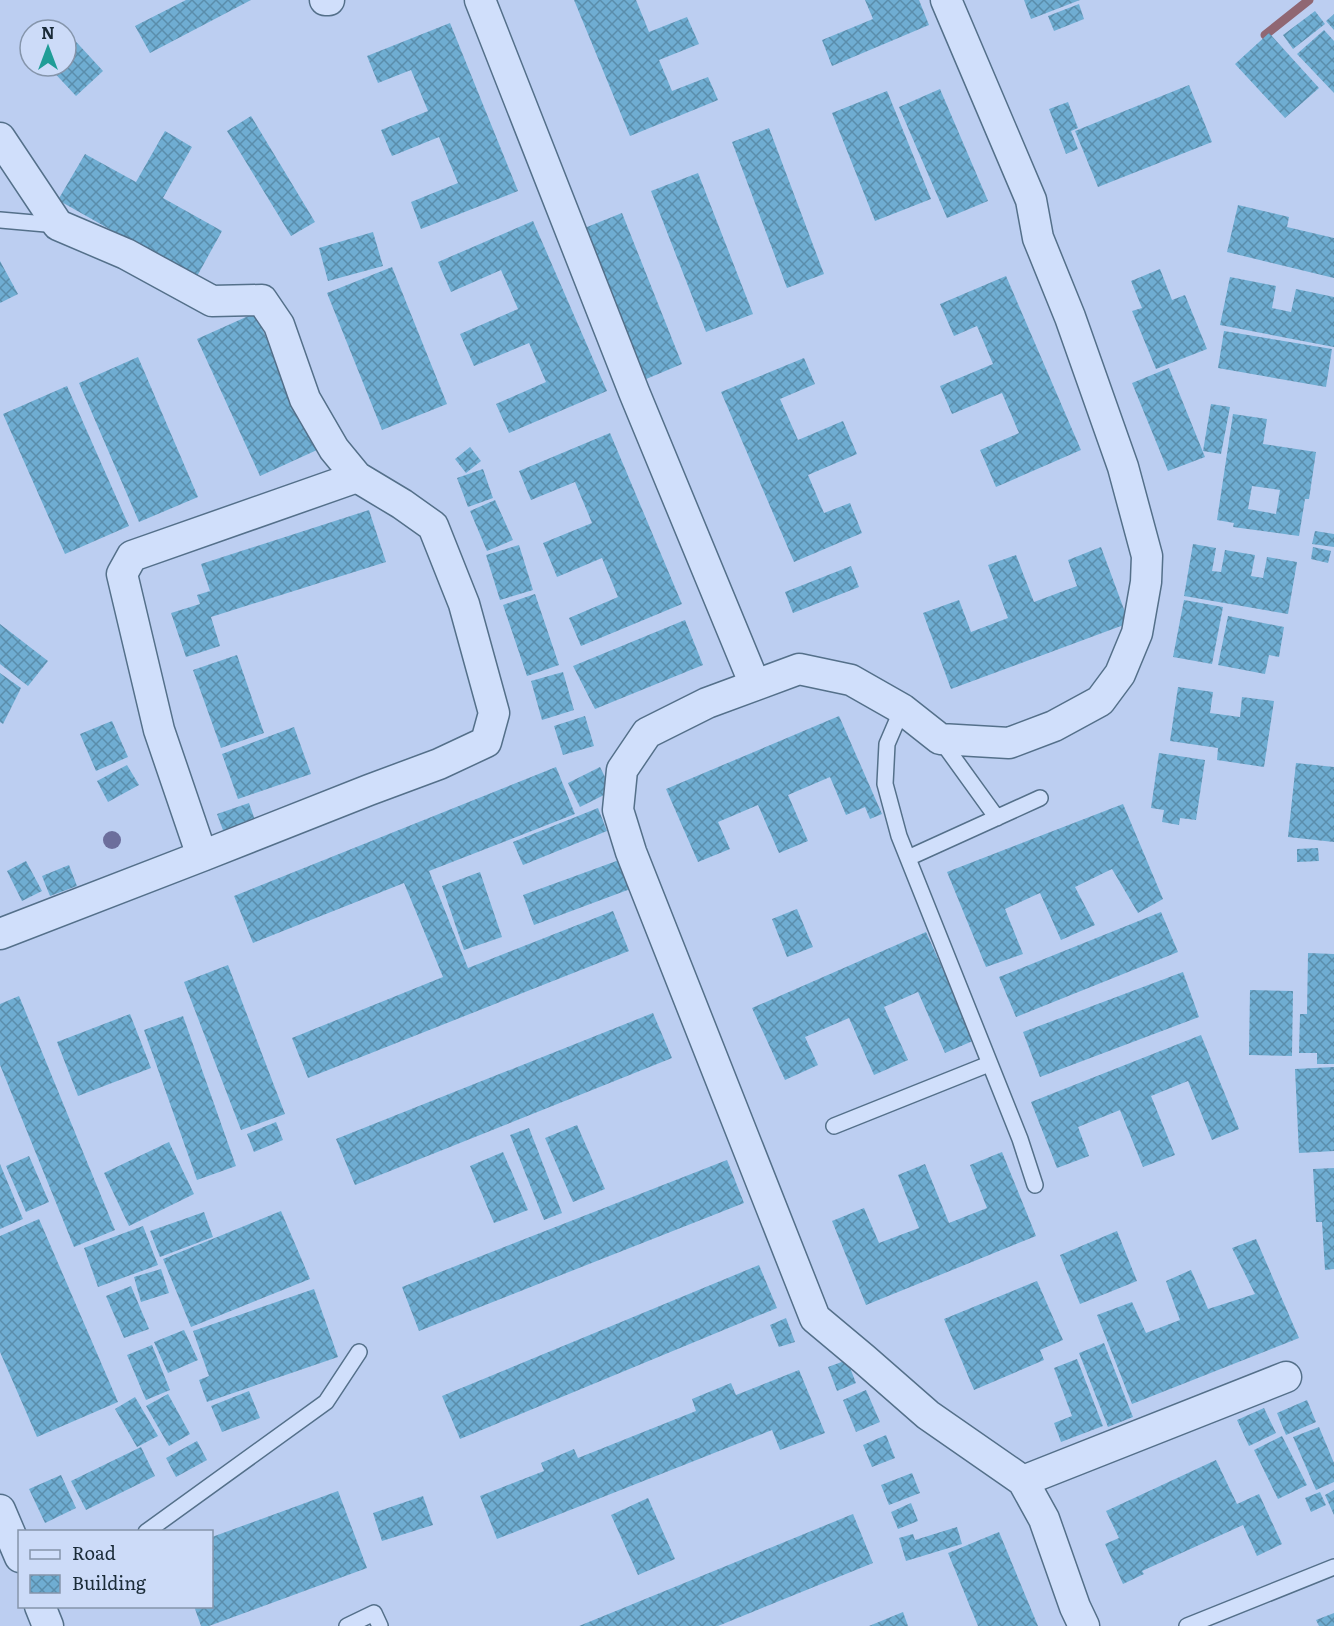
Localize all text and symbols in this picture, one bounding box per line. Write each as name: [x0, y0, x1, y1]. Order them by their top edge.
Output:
north arrow: [18, 18, 78, 78]
text: N: [41, 20, 55, 44]
legend: [18, 1530, 213, 1608]
text: Road: [72, 1539, 116, 1566]
text: Building: [72, 1569, 147, 1596]

